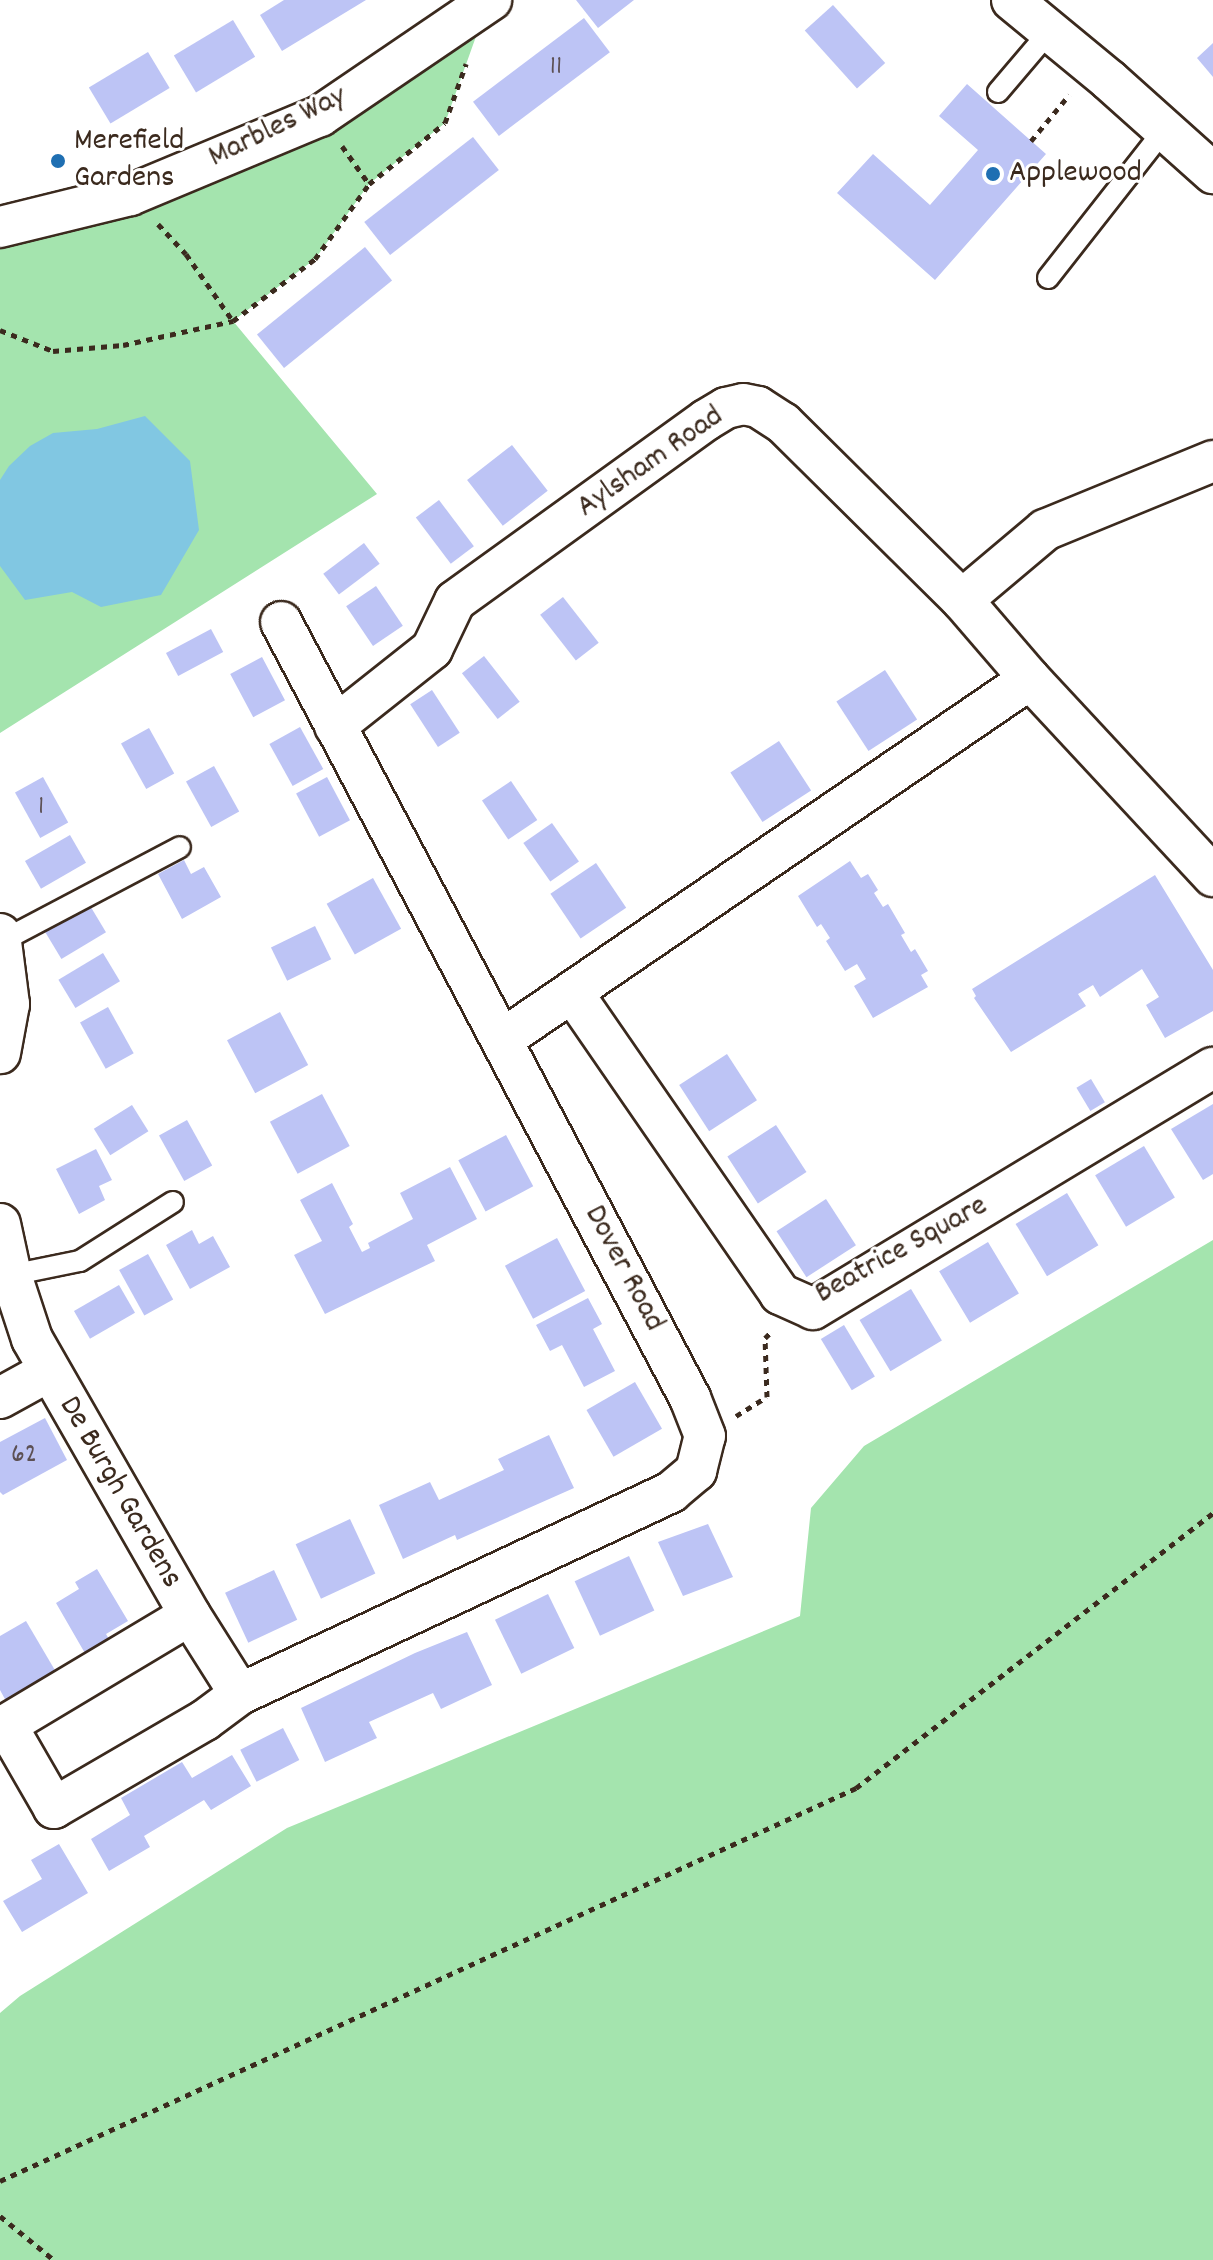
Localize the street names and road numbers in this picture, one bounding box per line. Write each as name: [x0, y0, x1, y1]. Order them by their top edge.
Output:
street label: Marbles Way: [203, 78, 353, 178]
street label: Aylsham Road: [570, 398, 732, 528]
street label: Beatrice Square: [809, 1188, 995, 1314]
street label: Dover Road: [574, 1199, 672, 1339]
street label: De Burgh Gardens: [49, 1390, 189, 1596]

